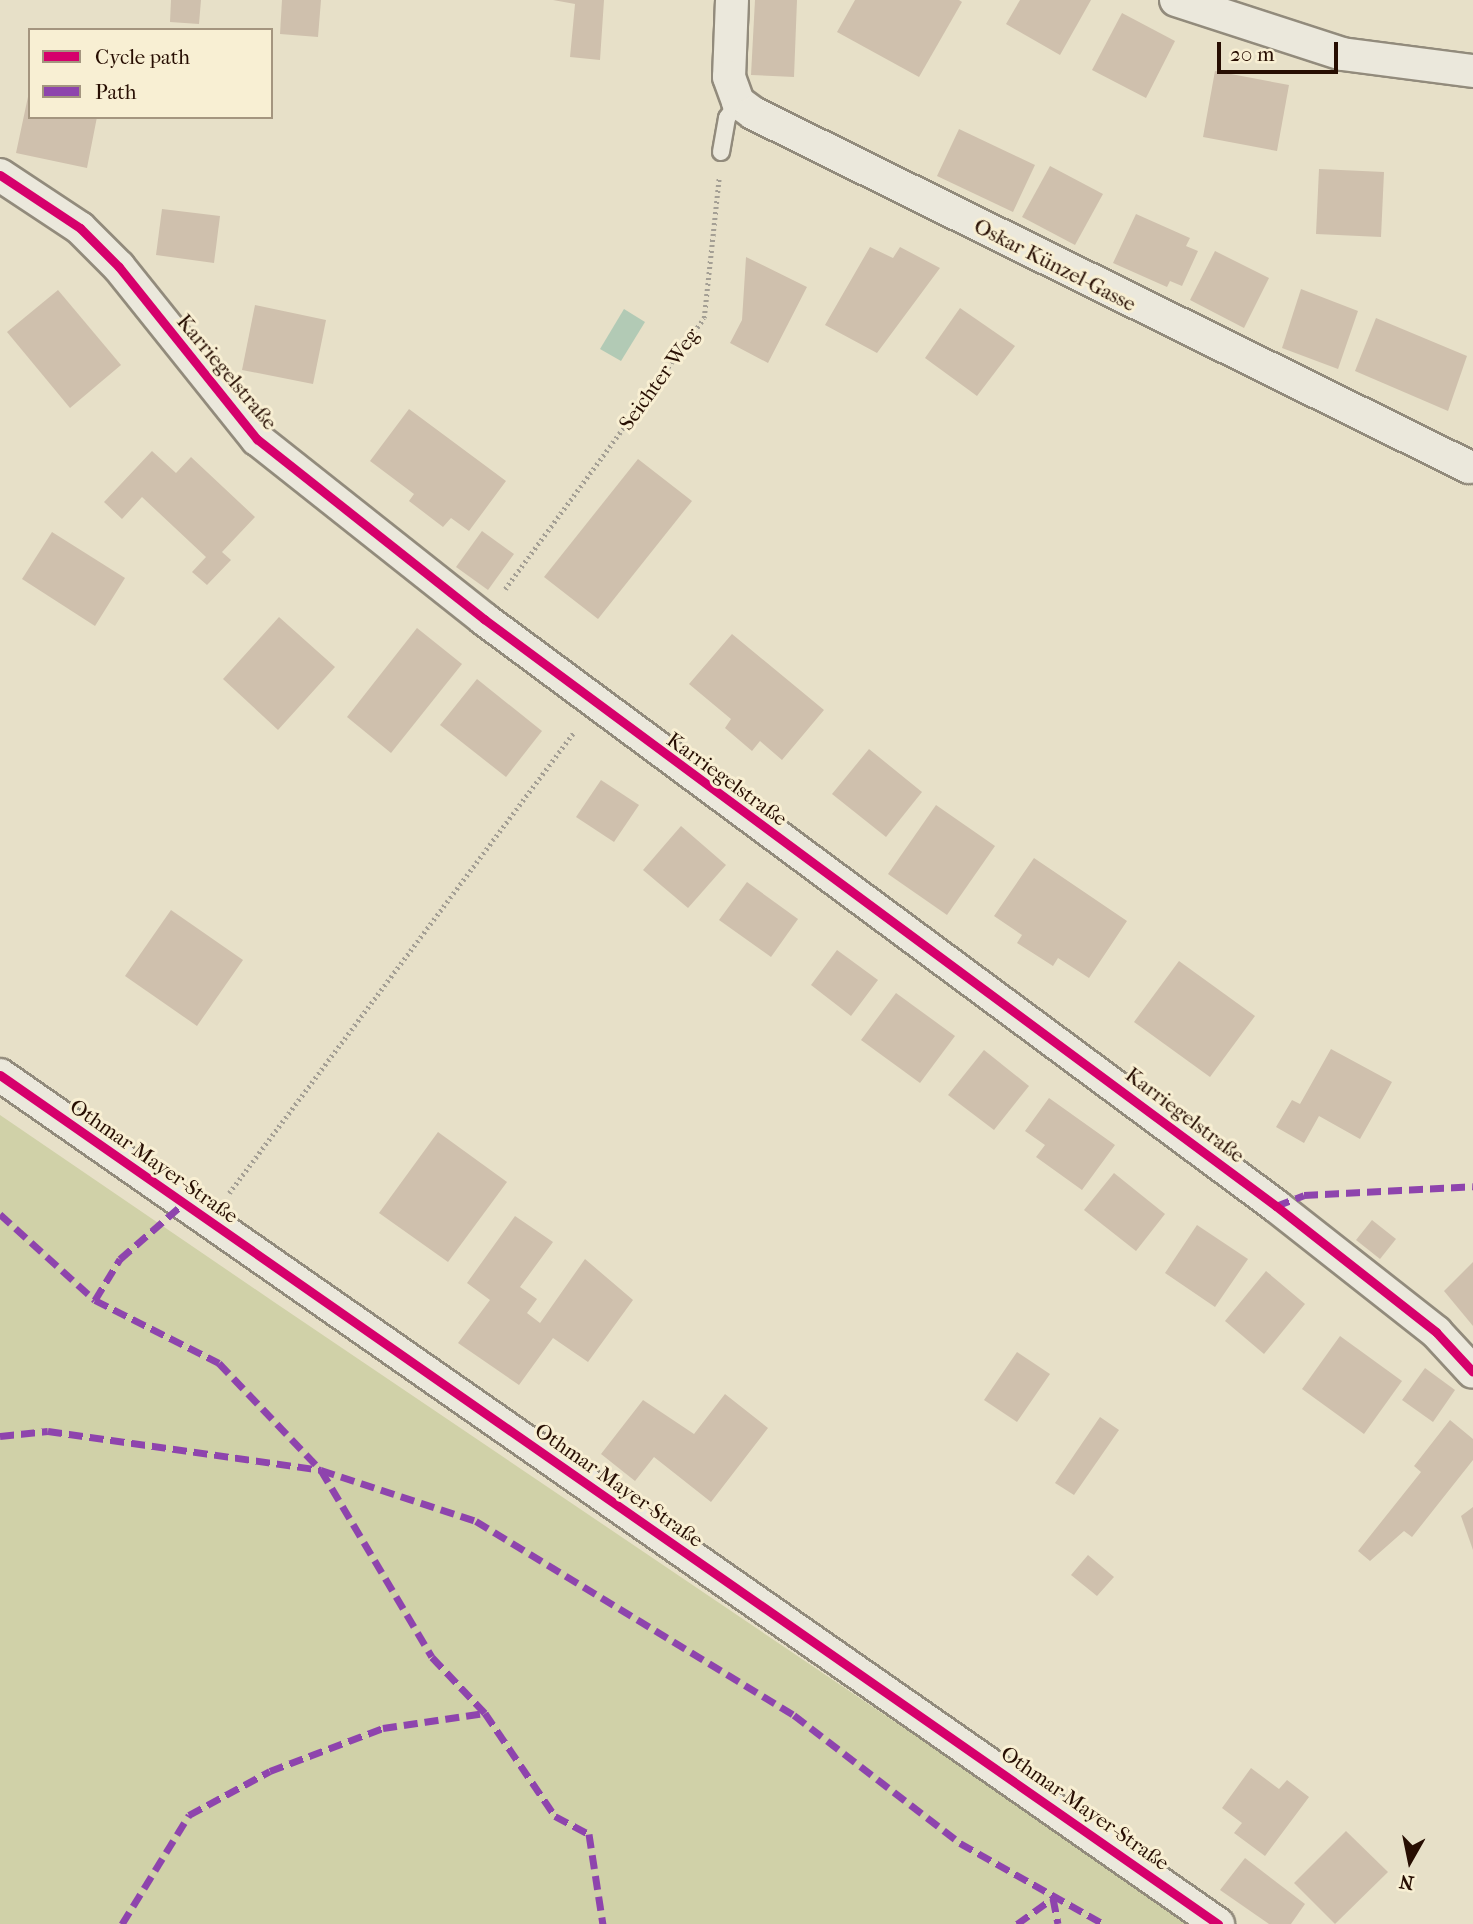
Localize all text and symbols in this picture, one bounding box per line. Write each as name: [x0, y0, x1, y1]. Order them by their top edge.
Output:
legend: [28, 28, 273, 119]
scale bar: [1221, 28, 1342, 72]
text: 20 m: [1230, 42, 1274, 66]
text: Cycle path: [95, 45, 190, 69]
text: Path: [95, 80, 136, 104]
street label: Oskar Künzel-Gasse: [970, 213, 1140, 317]
street label: Karriegelstraße: [172, 309, 282, 435]
street label: Seichter Weg: [613, 323, 705, 435]
street label: Karriegelstraße: [662, 727, 792, 831]
street label: Karriegelstraße: [1120, 1062, 1250, 1168]
street label: Othmar Mayer-Straße: [65, 1093, 243, 1229]
street label: Othmar Mayer-Straße: [530, 1417, 708, 1553]
street label: Othmar Mayer-Straße: [996, 1740, 1174, 1876]
north arrow: [1375, 1826, 1445, 1896]
text: N: [1398, 1870, 1416, 1894]

